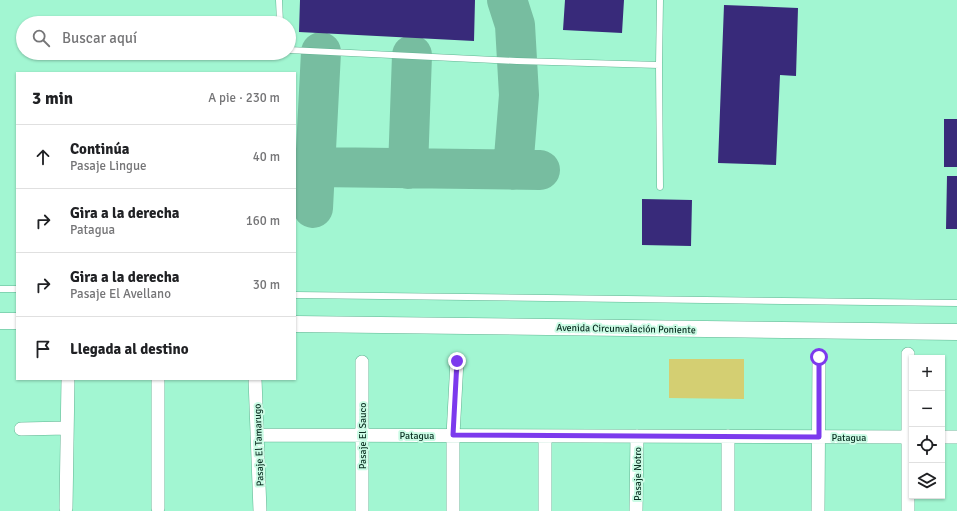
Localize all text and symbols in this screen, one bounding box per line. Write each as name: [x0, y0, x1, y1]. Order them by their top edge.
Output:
search box: [16, 16, 296, 60]
icon: search: [30, 27, 52, 49]
text: Buscar aquí: [62, 29, 137, 47]
text: 3 min: [32, 88, 73, 109]
text: A pie · 230 m: [208, 90, 280, 106]
text: Continúa: [70, 140, 129, 158]
icon: ahead: [32, 146, 54, 168]
text: 40 m: [253, 149, 280, 165]
text: Pasaje Lingue: [70, 158, 147, 174]
text: Gira a la derecha: [70, 204, 180, 222]
icon: right: [32, 210, 54, 232]
text: 160 m: [246, 213, 280, 229]
text: Patagua: [70, 222, 115, 238]
text: Gira a la derecha: [70, 268, 180, 286]
icon: right: [32, 274, 54, 296]
text: 30 m: [253, 277, 280, 293]
text: Pasaje El Avellano: [70, 286, 171, 302]
street label: Avenida Circunvalación Poniente: [556, 322, 696, 336]
icon: arrive: [32, 338, 54, 360]
text: Llegada al destino: [70, 340, 189, 358]
route start: [810, 348, 828, 366]
route end: [448, 352, 466, 370]
map controls: [909, 355, 945, 499]
button: +: [909, 355, 945, 391]
button: −: [909, 391, 945, 427]
street label: Pasaje El Tamarugo: [252, 403, 266, 487]
street label: Pasaje El Sauco: [357, 403, 369, 469]
button: locate: [909, 427, 945, 463]
street label: Patagua: [400, 430, 434, 442]
street label: Patagua: [832, 432, 866, 444]
street label: Pasaje Notro: [632, 447, 644, 501]
button: layers: [909, 463, 945, 499]

